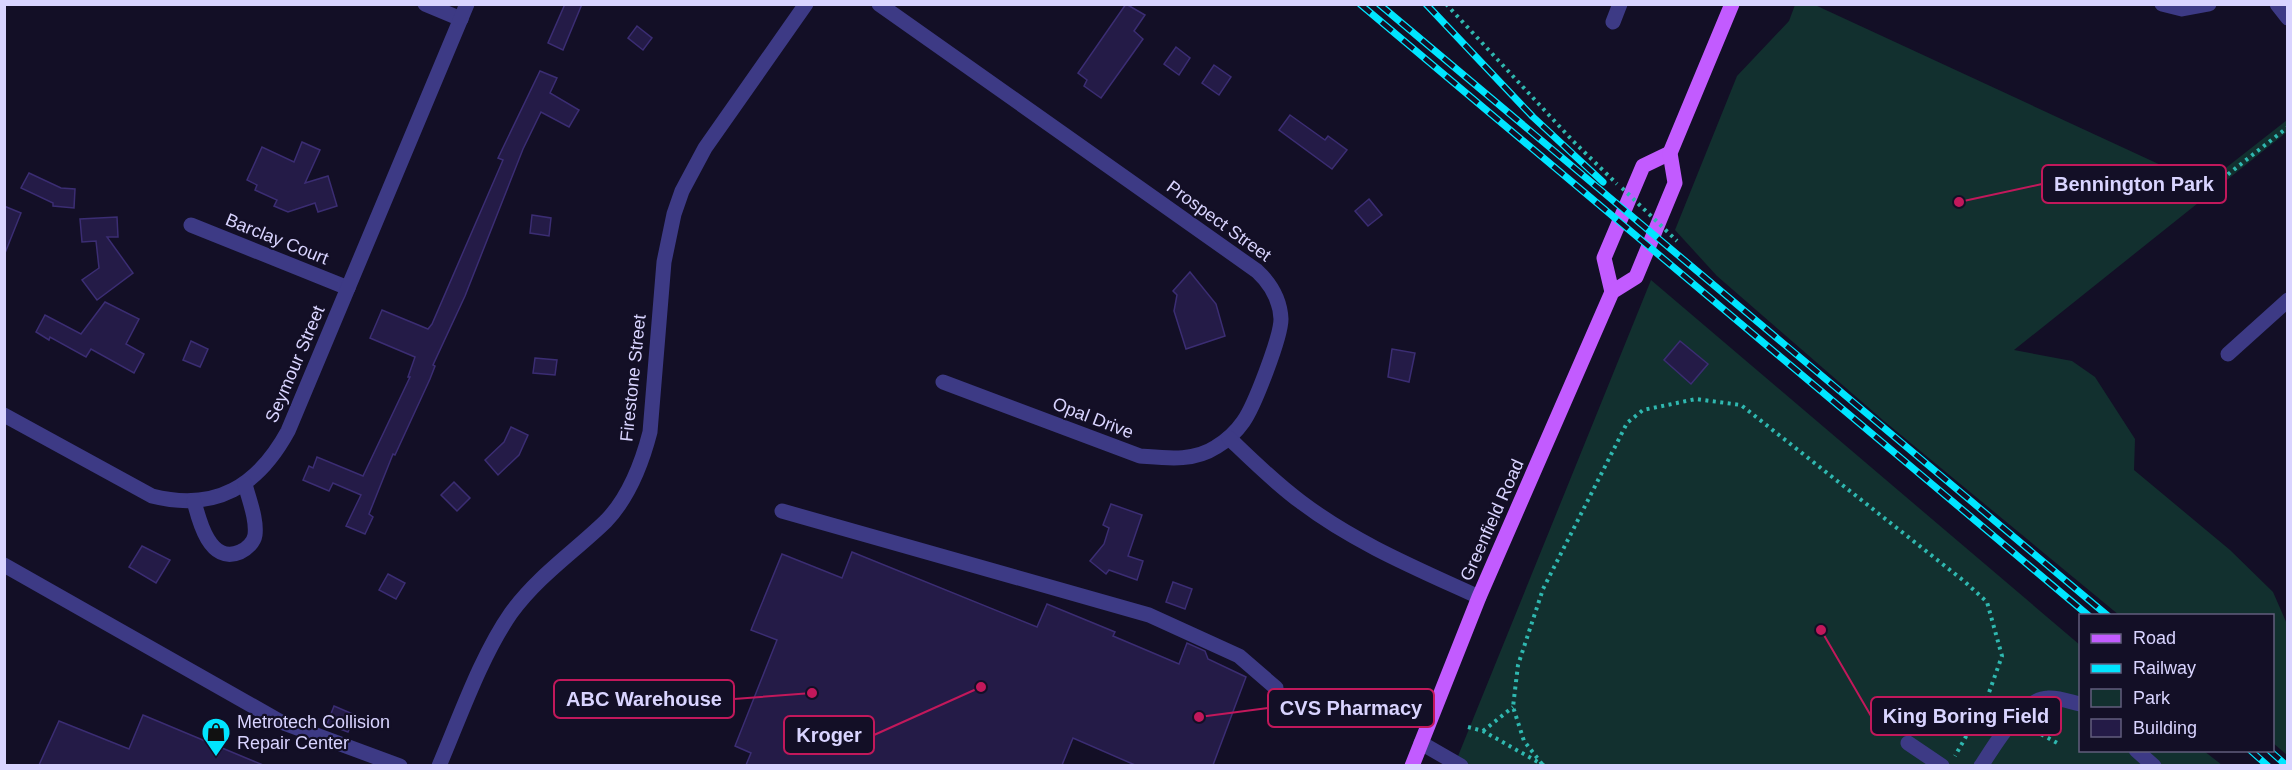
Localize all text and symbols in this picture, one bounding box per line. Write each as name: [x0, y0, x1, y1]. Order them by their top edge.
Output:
callout: Bennington Park: [2042, 165, 2226, 203]
text: Bennington Park: [2054, 173, 2215, 195]
street label: Prospect Street: [1163, 176, 1275, 266]
street label: Barclay Court: [223, 209, 331, 269]
street label: Seymour Street: [261, 303, 329, 425]
street label: Firestone Street: [616, 313, 650, 443]
street label: Opal Drive: [1050, 393, 1136, 443]
street label: Greenfield Road: [1456, 456, 1528, 584]
legend: [2079, 614, 2274, 752]
text: Road: [2133, 628, 2176, 648]
text: Railway: [2133, 658, 2196, 678]
callout: ABC Warehouse: [554, 680, 734, 718]
text: ABC Warehouse: [566, 688, 722, 710]
text: Park: [2133, 688, 2171, 708]
callout: CVS Pharmacy: [1268, 689, 1434, 727]
text: CVS Pharmacy: [1280, 697, 1423, 719]
callout: King Boring Field: [1871, 697, 2061, 735]
text: King Boring Field: [1883, 705, 2049, 727]
place label: Metrotech Collision Repair Center: [237, 712, 390, 753]
shop icon: Metrotech Collision Repair Center: [200, 716, 232, 758]
callout: Kroger: [784, 716, 874, 754]
text: Building: [2133, 718, 2197, 738]
text: Kroger: [796, 724, 862, 746]

